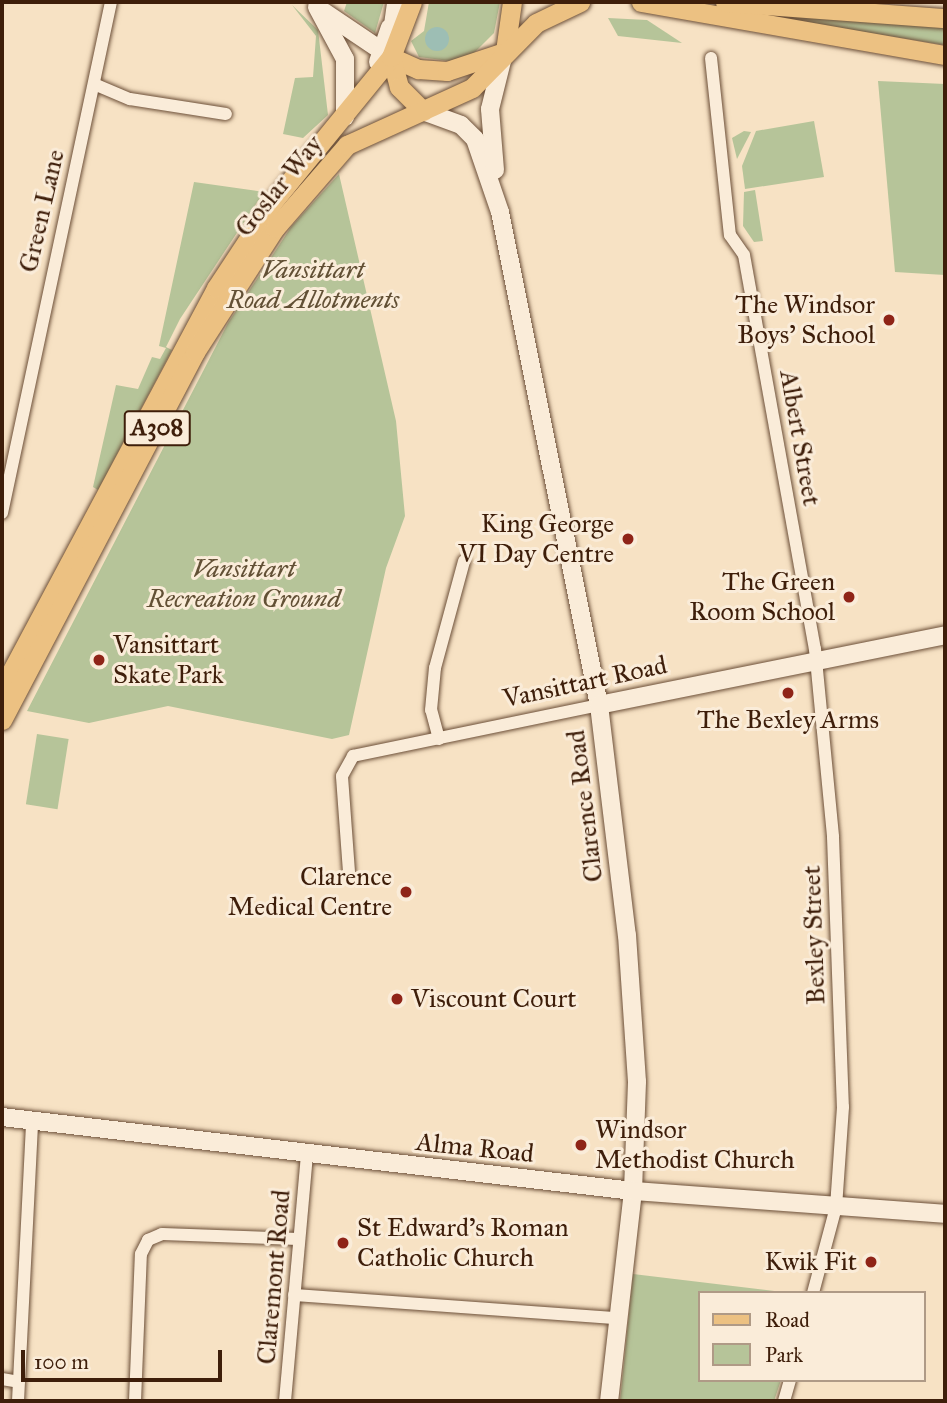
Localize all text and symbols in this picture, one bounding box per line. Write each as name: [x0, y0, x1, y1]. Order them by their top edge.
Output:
street label: Goslar Way: [229, 129, 329, 243]
street label: Green Lane: [13, 147, 71, 275]
park label: Vansittart Road Allotments: [227, 254, 399, 316]
place label: The Windsor Boys' School: [735, 289, 875, 350]
marker: The Windsor Boys' School: [881, 312, 897, 328]
street label: Albert Street: [773, 368, 827, 508]
road number: A308: [124, 408, 190, 448]
place label: King George VI Day Centre: [458, 508, 614, 570]
marker: King George VI Day Centre: [620, 531, 636, 547]
park label: Vansittart Recreation Ground: [147, 553, 341, 614]
place label: The Green Room School: [689, 566, 835, 628]
marker: The Green Room School: [841, 589, 857, 605]
place label: Vansittart Skate Park: [113, 629, 224, 690]
street label: Vansittart Road: [500, 649, 670, 715]
marker: Vansittart Skate Park: [91, 652, 107, 668]
marker: The Bexley Arms: [780, 685, 796, 701]
place label: The Bexley Arms: [697, 704, 879, 736]
street label: Clarence Road: [560, 728, 610, 884]
place label: Clarence Medical Centre: [228, 861, 392, 922]
street label: Bexley Street: [796, 865, 832, 1005]
marker: Clarence Medical Centre: [398, 884, 414, 900]
place label: Viscount Court: [411, 983, 576, 1015]
marker: Viscount Court: [389, 991, 405, 1007]
place label: Windsor Methodist Church: [595, 1114, 795, 1176]
street label: Alma Road: [415, 1126, 535, 1170]
marker: Windsor Methodist Church: [573, 1137, 589, 1153]
street label: Claremont Road: [251, 1188, 297, 1366]
place label: St Edward's Roman Catholic Church: [357, 1212, 568, 1274]
marker: St Edward's Roman Catholic Church: [335, 1235, 351, 1251]
place label: Kwik Fit: [764, 1246, 857, 1278]
marker: Kwik Fit: [863, 1254, 879, 1270]
legend: [698, 1291, 926, 1382]
text: Road: [765, 1307, 810, 1333]
scale bar: [24, 1336, 226, 1380]
text: Park: [765, 1342, 803, 1368]
text: 100 m: [34, 1349, 89, 1375]

